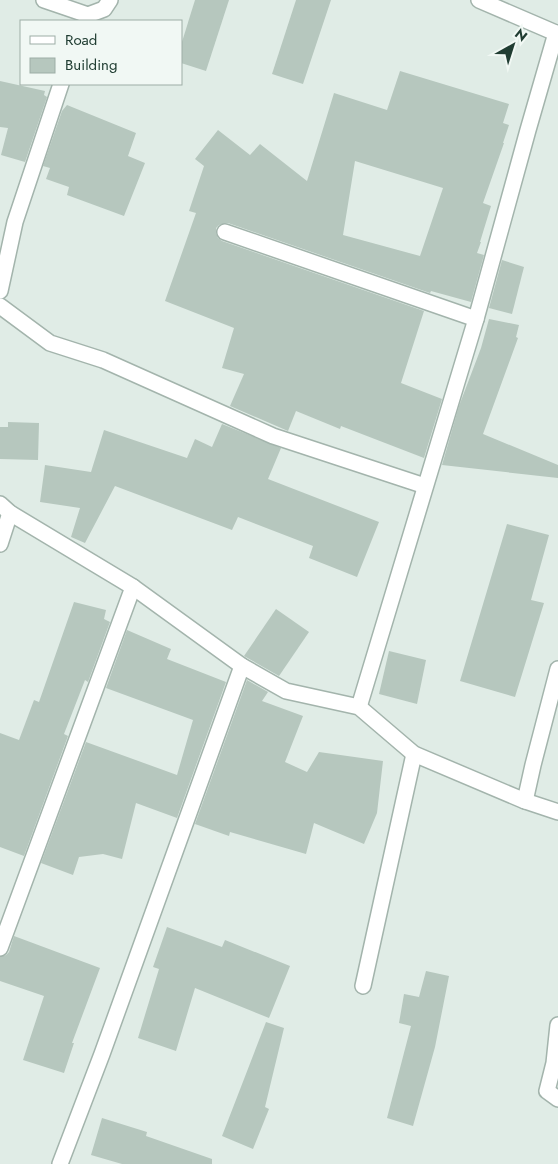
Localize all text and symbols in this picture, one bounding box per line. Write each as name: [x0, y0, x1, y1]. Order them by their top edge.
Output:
legend: [20, 20, 182, 85]
north arrow: [488, 20, 538, 70]
text: N: [511, 24, 532, 46]
text: Road: [65, 29, 97, 51]
text: Building: [65, 54, 117, 76]

